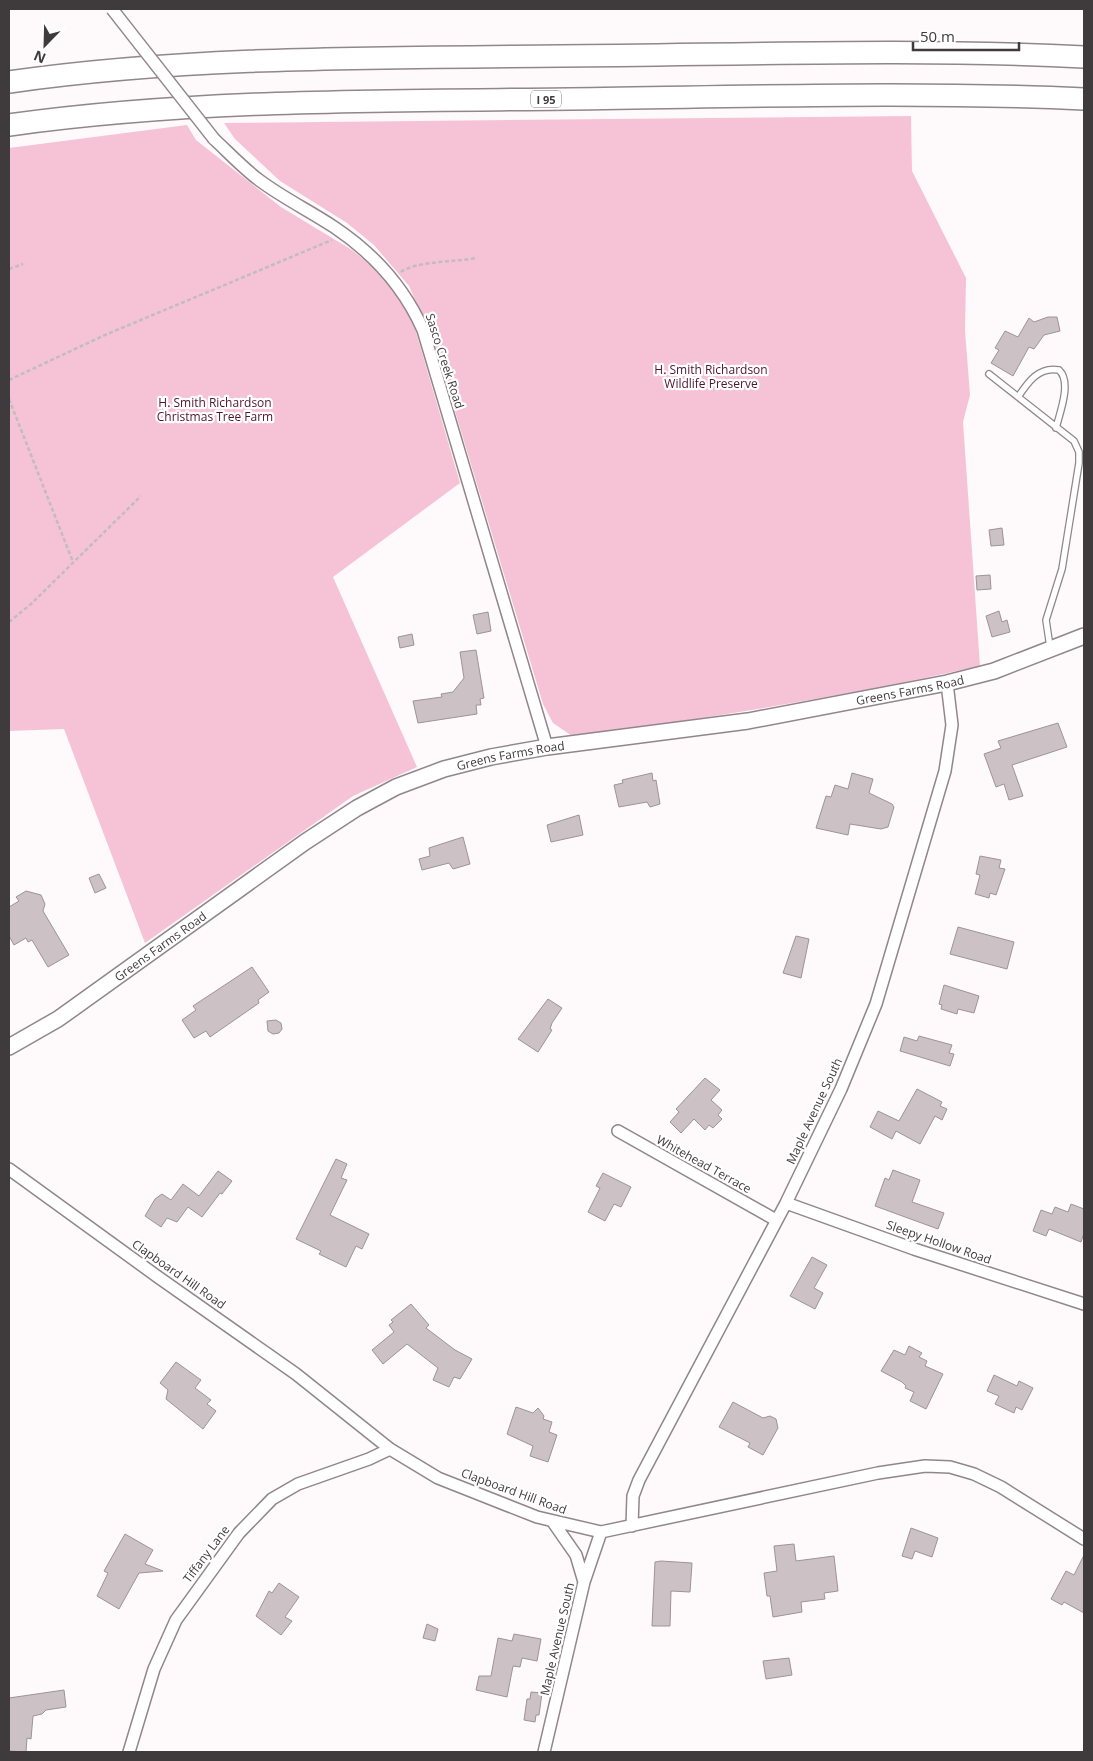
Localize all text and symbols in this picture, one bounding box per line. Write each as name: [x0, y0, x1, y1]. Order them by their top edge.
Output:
north arrow: [20, 20, 70, 70]
scale bar: [913, 20, 1019, 52]
text: 50 m: [920, 26, 955, 46]
text: N: [31, 46, 49, 68]
road number: I 95: [531, 90, 561, 108]
street label: Sasco Creek Road: [422, 311, 468, 411]
park label: H. Smith Richardson Wildlife Preserve: [654, 361, 768, 392]
park label: H. Smith Richardson Christmas Tree Farm: [157, 394, 273, 425]
street label: Greens Farms Road: [855, 671, 966, 709]
street label: Greens Farms Road: [455, 736, 565, 774]
street label: Greens Farms Road: [111, 907, 210, 985]
street label: Maple Avenue South: [782, 1055, 846, 1167]
street label: Whitehead Terrace: [654, 1131, 755, 1197]
street label: Sleepy Hollow Road: [884, 1216, 994, 1268]
street label: Clapboard Hill Road: [129, 1235, 229, 1313]
street label: Clapboard Hill Road: [459, 1464, 569, 1518]
street label: Tiffany Lane: [179, 1522, 233, 1586]
street label: Maple Avenue South: [536, 1581, 578, 1697]

